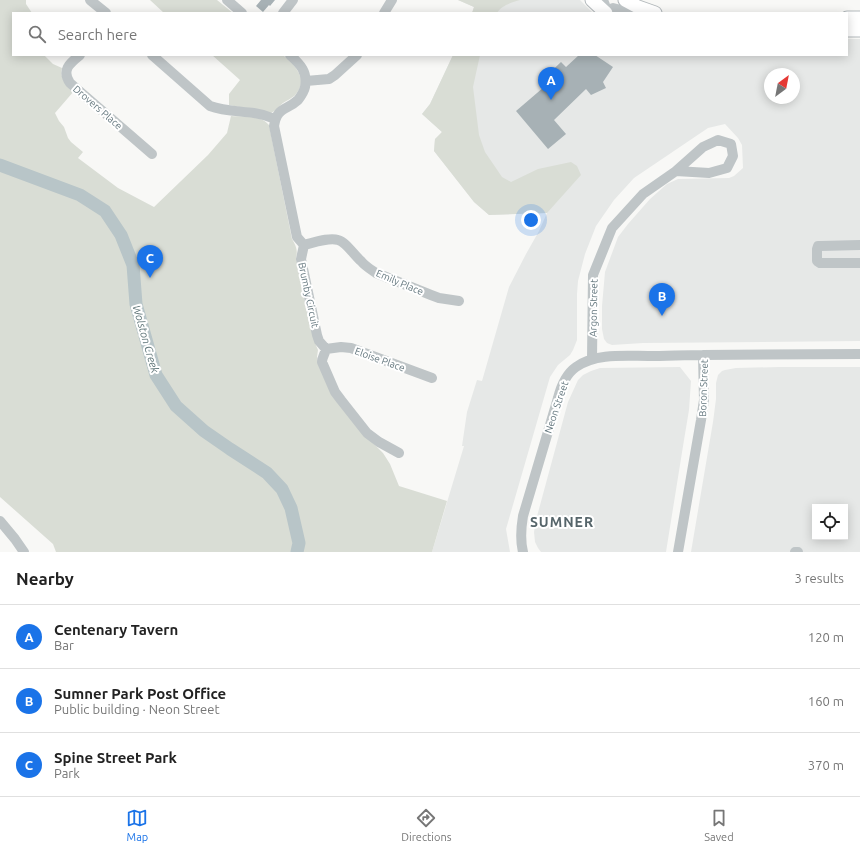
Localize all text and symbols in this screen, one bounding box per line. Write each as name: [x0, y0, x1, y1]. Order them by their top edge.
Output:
search box: [12, 12, 848, 56]
icon: search: [26, 23, 48, 45]
text: Search here: [58, 26, 137, 43]
pin: A: [538, 67, 564, 100]
north arrow: [764, 68, 800, 104]
street label: Drovers Place: [71, 83, 124, 132]
your location: [521, 210, 541, 230]
pin: C: [137, 245, 163, 278]
street label: Brumby Circuit: [296, 261, 321, 329]
street label: Emily Place: [375, 268, 425, 297]
street label: Argon Street: [587, 279, 600, 337]
pin: B: [649, 283, 675, 316]
water label: Wolston Creek: [131, 304, 162, 375]
street label: Eloise Place: [353, 345, 406, 374]
street label: Boron Street: [697, 359, 710, 417]
street label: Neon Street: [542, 380, 571, 435]
map controls: [812, 504, 848, 540]
button: locate: [812, 504, 848, 540]
district label: SUMNER: [530, 514, 594, 530]
text: Nearby: [16, 569, 74, 588]
text: 3 results: [794, 571, 844, 585]
text: Centenary Tavern: [54, 621, 178, 638]
text: A: [24, 630, 34, 644]
text: 120 m: [808, 630, 844, 644]
text: Bar: [54, 638, 74, 652]
text: Sumner Park Post Office: [54, 685, 226, 702]
text: B: [25, 694, 33, 708]
text: 160 m: [808, 694, 844, 708]
text: Public building · Neon Street: [54, 702, 220, 716]
text: Spine Street Park: [54, 749, 177, 766]
text: C: [25, 758, 33, 772]
text: 370 m: [808, 758, 844, 772]
text: Park: [54, 766, 80, 780]
tab: Map: [126, 807, 148, 843]
tab: Directions: [401, 807, 452, 843]
tab: Saved: [704, 807, 734, 843]

